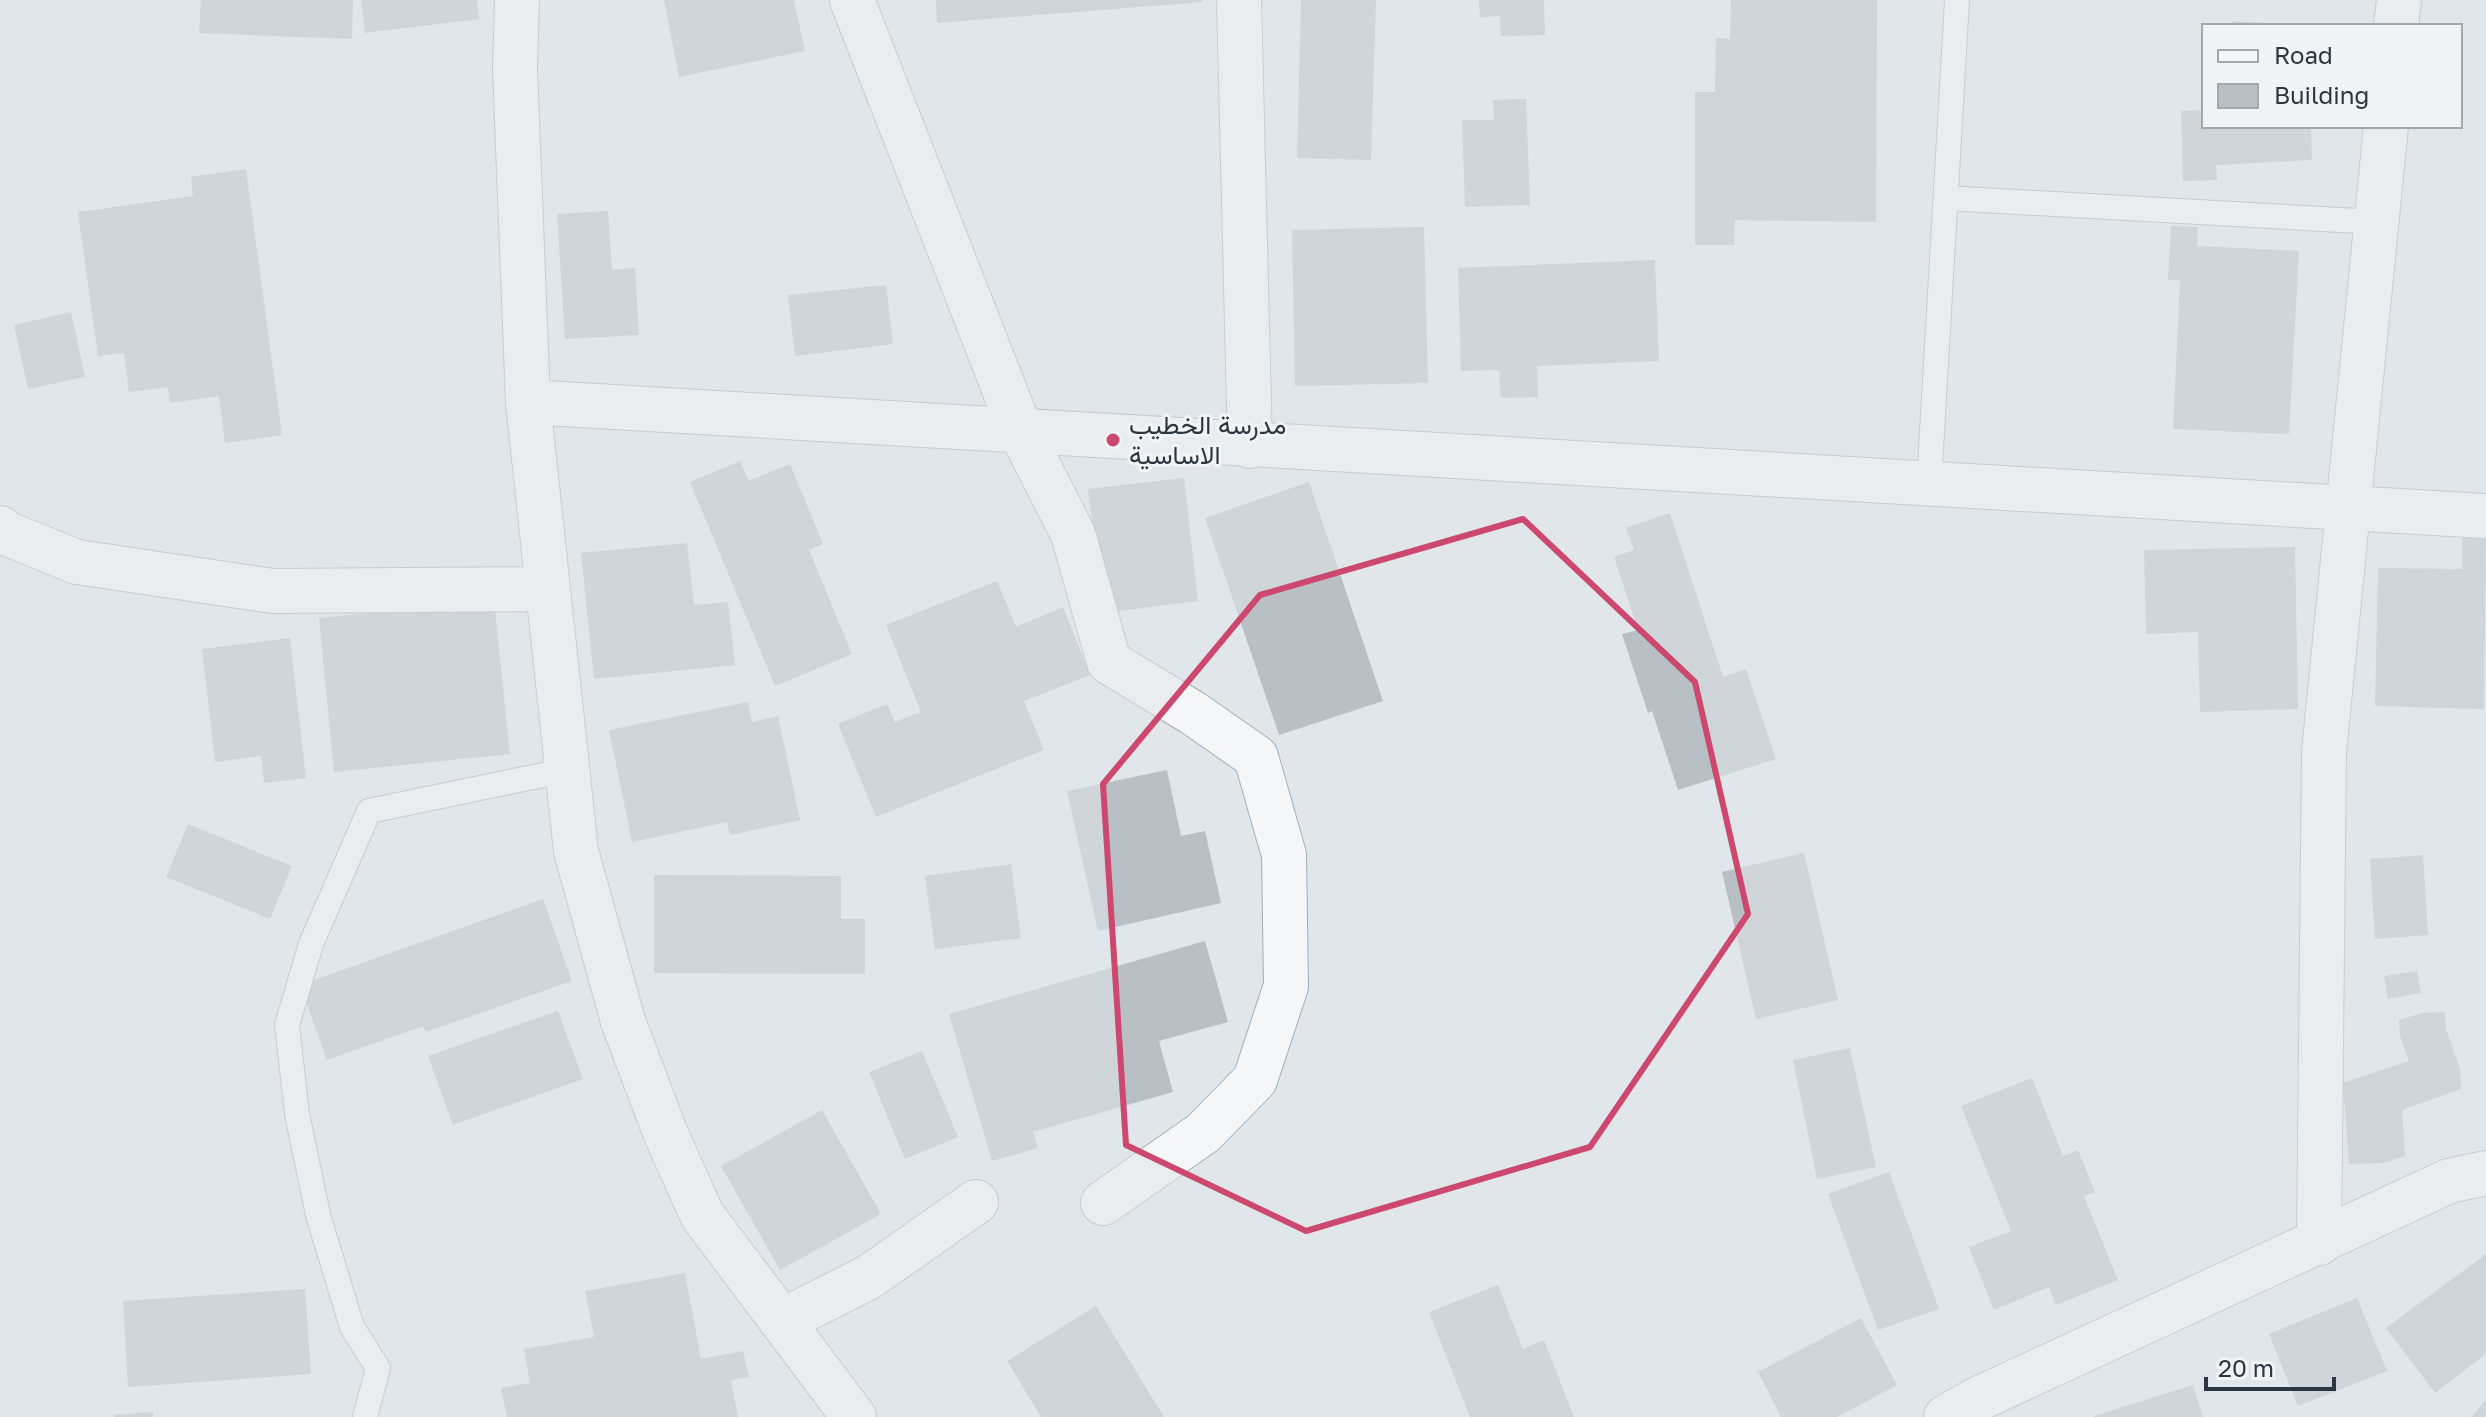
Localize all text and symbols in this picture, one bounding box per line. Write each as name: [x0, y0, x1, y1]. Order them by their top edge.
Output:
legend: [2202, 24, 2462, 128]
text: Road: [2274, 40, 2333, 69]
text: Building: [2274, 80, 2369, 109]
place label: مدرسة الخطيب الاساسية: [1129, 409, 1286, 470]
marker: مدرسة الخطيب الاساسية: [1104, 431, 1122, 449]
scale bar: [2206, 1341, 2334, 1391]
text: 20 m: [2218, 1353, 2274, 1382]

